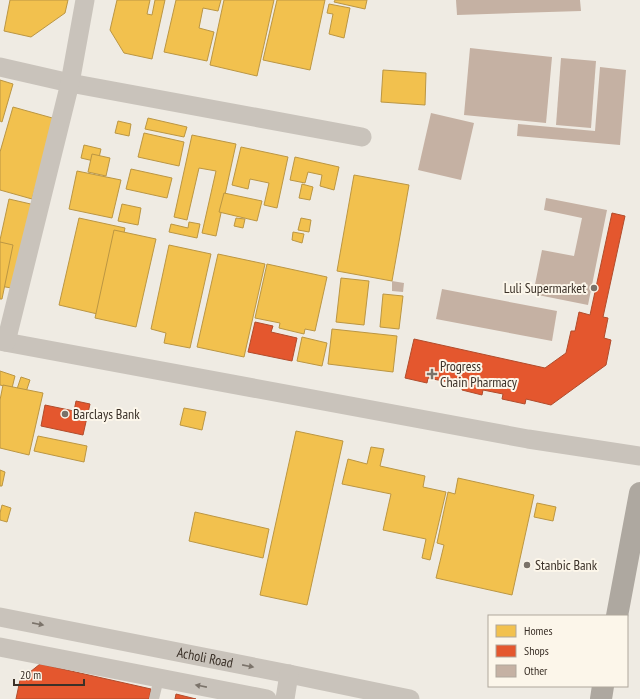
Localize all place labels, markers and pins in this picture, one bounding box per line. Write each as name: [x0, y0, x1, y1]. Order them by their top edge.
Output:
place label: Luli Supermarket: [504, 279, 586, 297]
marker: Luli Supermarket: [589, 283, 599, 293]
place label: Progress Chain Pharmacy: [440, 357, 518, 391]
marker: Progress Chain Pharmacy: [427, 369, 437, 379]
place label: Barclays Bank: [73, 405, 140, 423]
marker: Barclays Bank: [60, 409, 70, 419]
place label: Stanbic Bank: [535, 556, 598, 574]
marker: Stanbic Bank: [522, 560, 532, 570]

